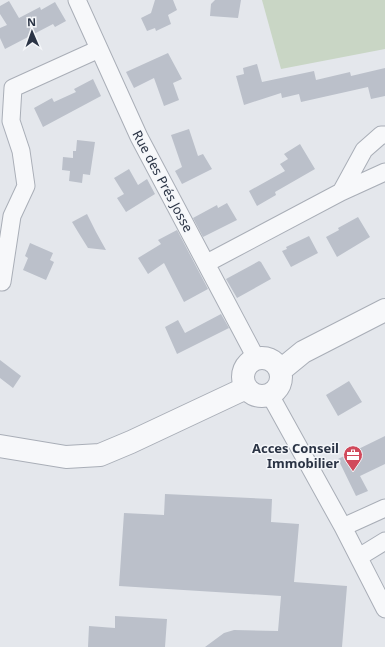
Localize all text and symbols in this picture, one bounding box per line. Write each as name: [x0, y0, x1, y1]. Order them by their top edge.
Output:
north arrow: [12, 12, 52, 52]
text: N: [27, 14, 36, 29]
street label: Rue des Prés Josse: [129, 127, 197, 235]
place label: Acces Conseil Immobilier: [252, 439, 339, 472]
office icon: Acces Conseil Immobilier: [342, 444, 364, 472]

